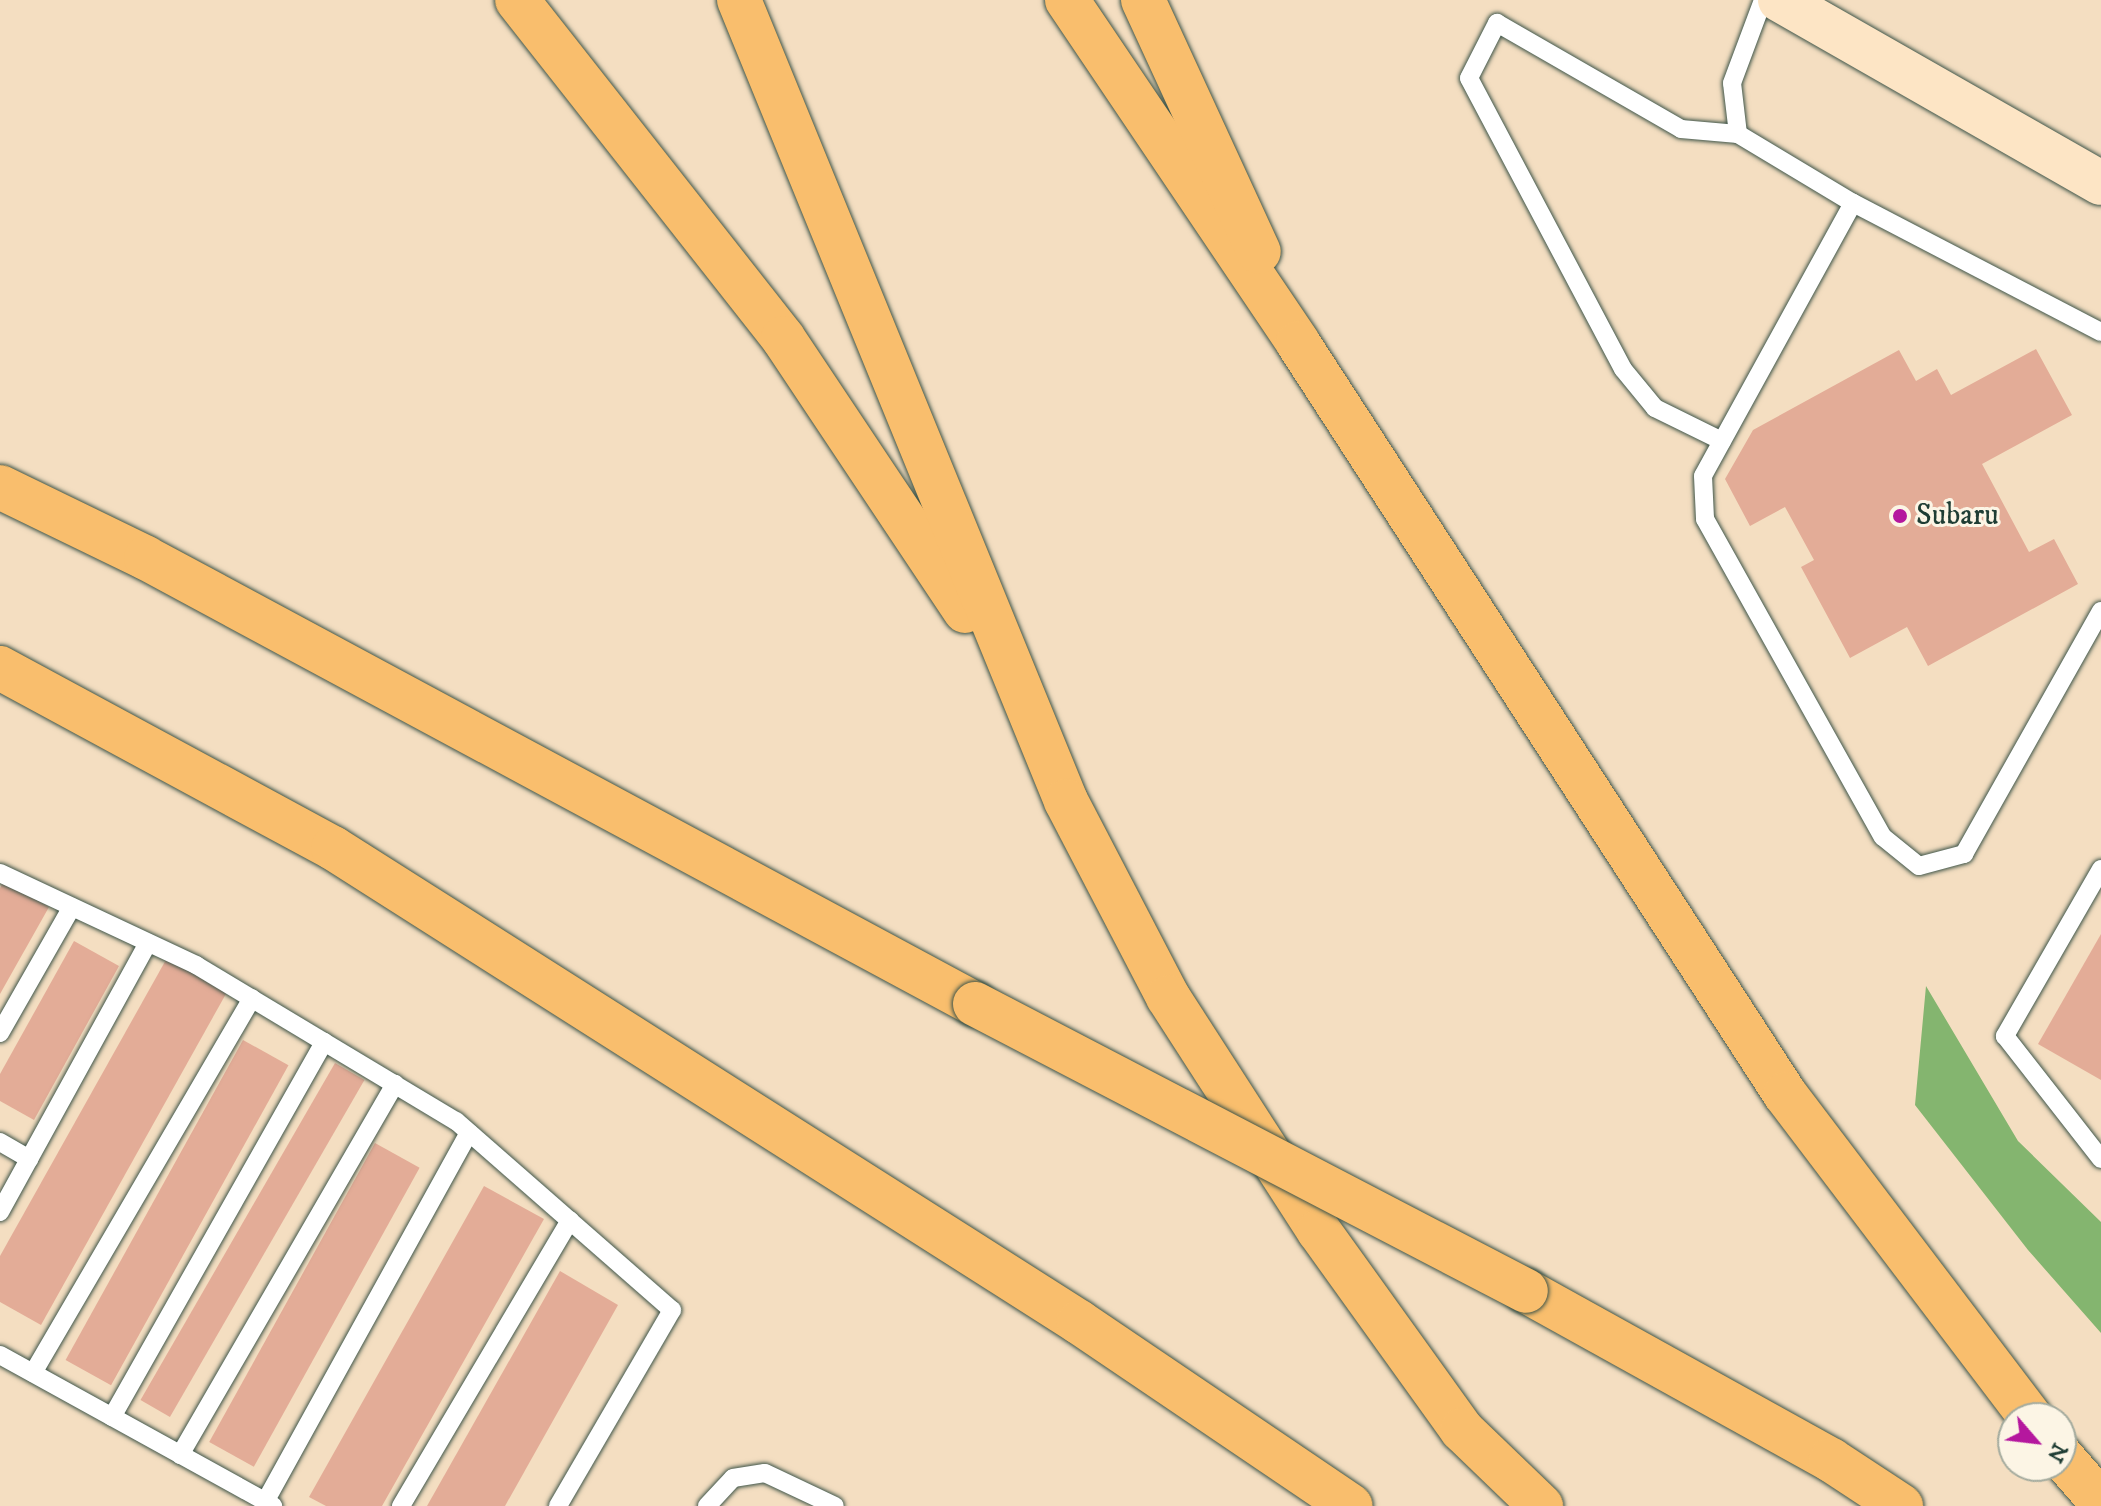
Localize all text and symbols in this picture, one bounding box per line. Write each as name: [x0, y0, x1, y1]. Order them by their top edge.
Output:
place label: Subaru: [1916, 498, 1999, 534]
marker: Subaru: [1891, 507, 1909, 525]
north arrow: [1997, 1402, 2077, 1482]
text: N: [2041, 1438, 2073, 1467]

